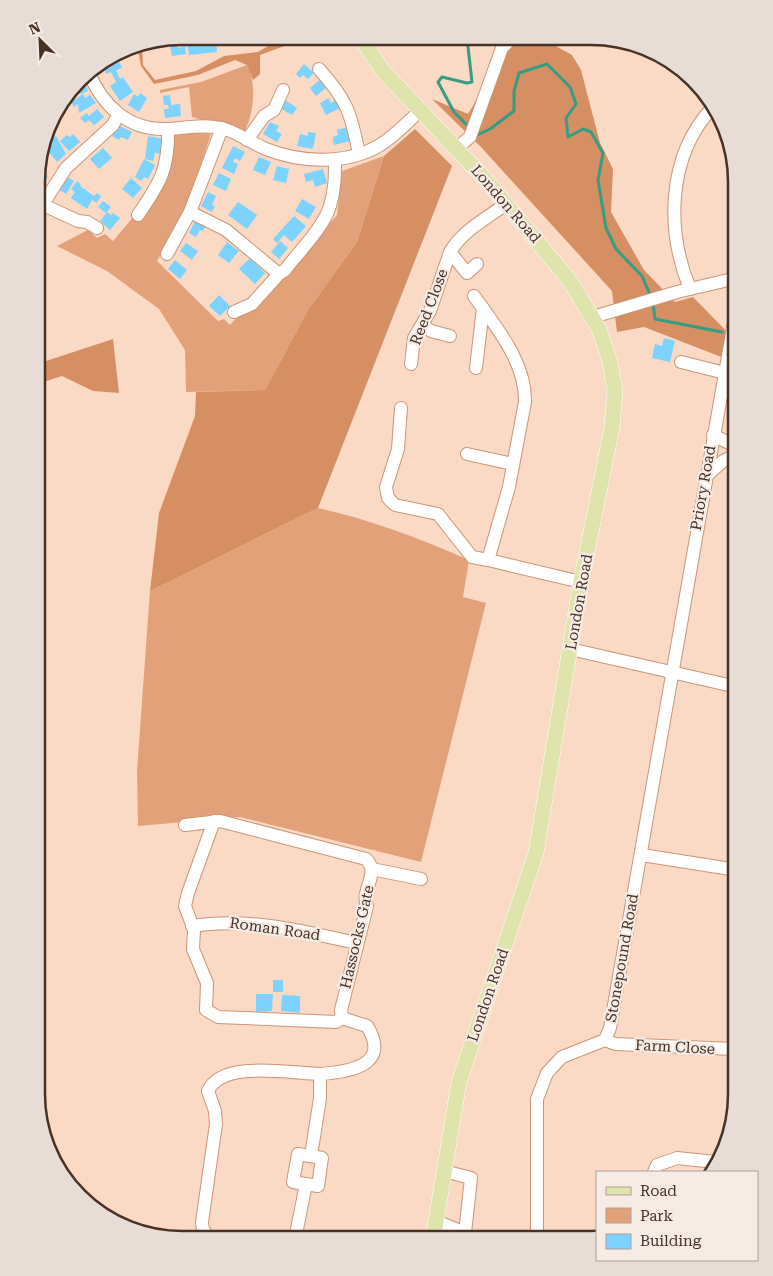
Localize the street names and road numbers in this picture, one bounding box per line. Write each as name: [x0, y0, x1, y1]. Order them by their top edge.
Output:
street label: London Road: [467, 161, 545, 247]
street label: Reed Close: [406, 266, 452, 348]
street label: Priory Road: [687, 444, 719, 532]
street label: London Road: [562, 552, 596, 652]
street label: Hassocks Gate: [336, 883, 378, 991]
street label: Stonepound Road: [602, 892, 642, 1024]
street label: Roman Road: [228, 914, 322, 944]
street label: London Road: [464, 946, 512, 1044]
street label: Farm Close: [635, 1036, 715, 1058]

